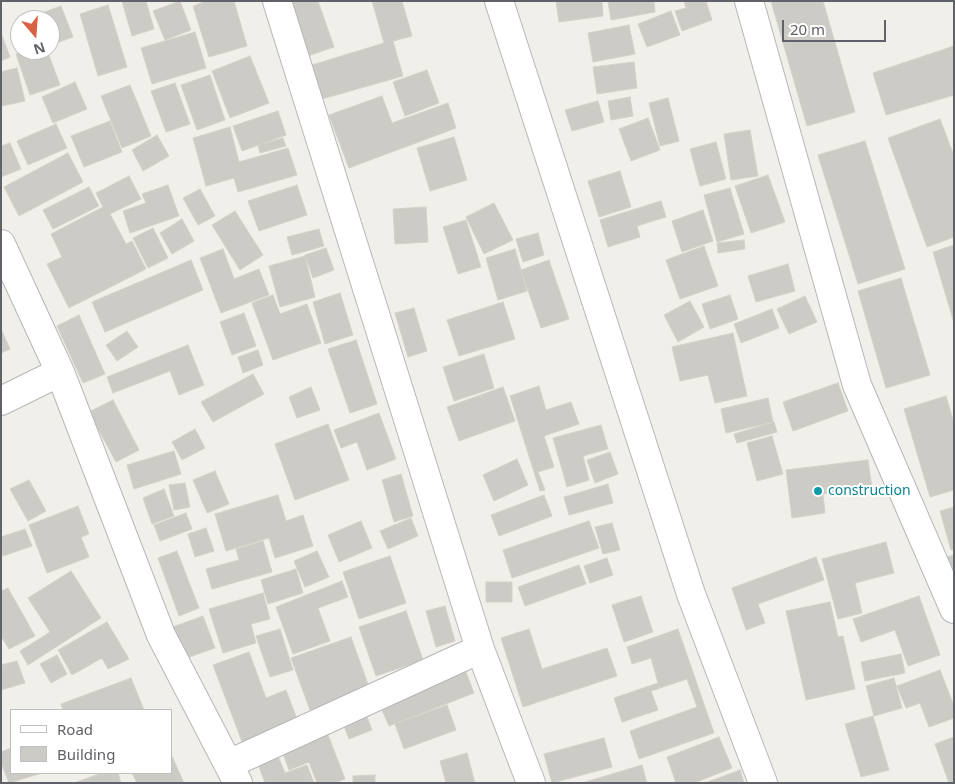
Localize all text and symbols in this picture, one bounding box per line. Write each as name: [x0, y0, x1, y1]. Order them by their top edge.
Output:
north arrow: [10, 10, 60, 60]
scale bar: [785, 10, 889, 42]
text: 20 m: [790, 19, 825, 39]
text: N: [31, 38, 48, 60]
place label: construction: [828, 483, 911, 499]
marker: construction: [812, 485, 824, 497]
legend: [10, 709, 172, 774]
text: Road: [57, 719, 93, 739]
text: Building: [57, 744, 115, 764]

